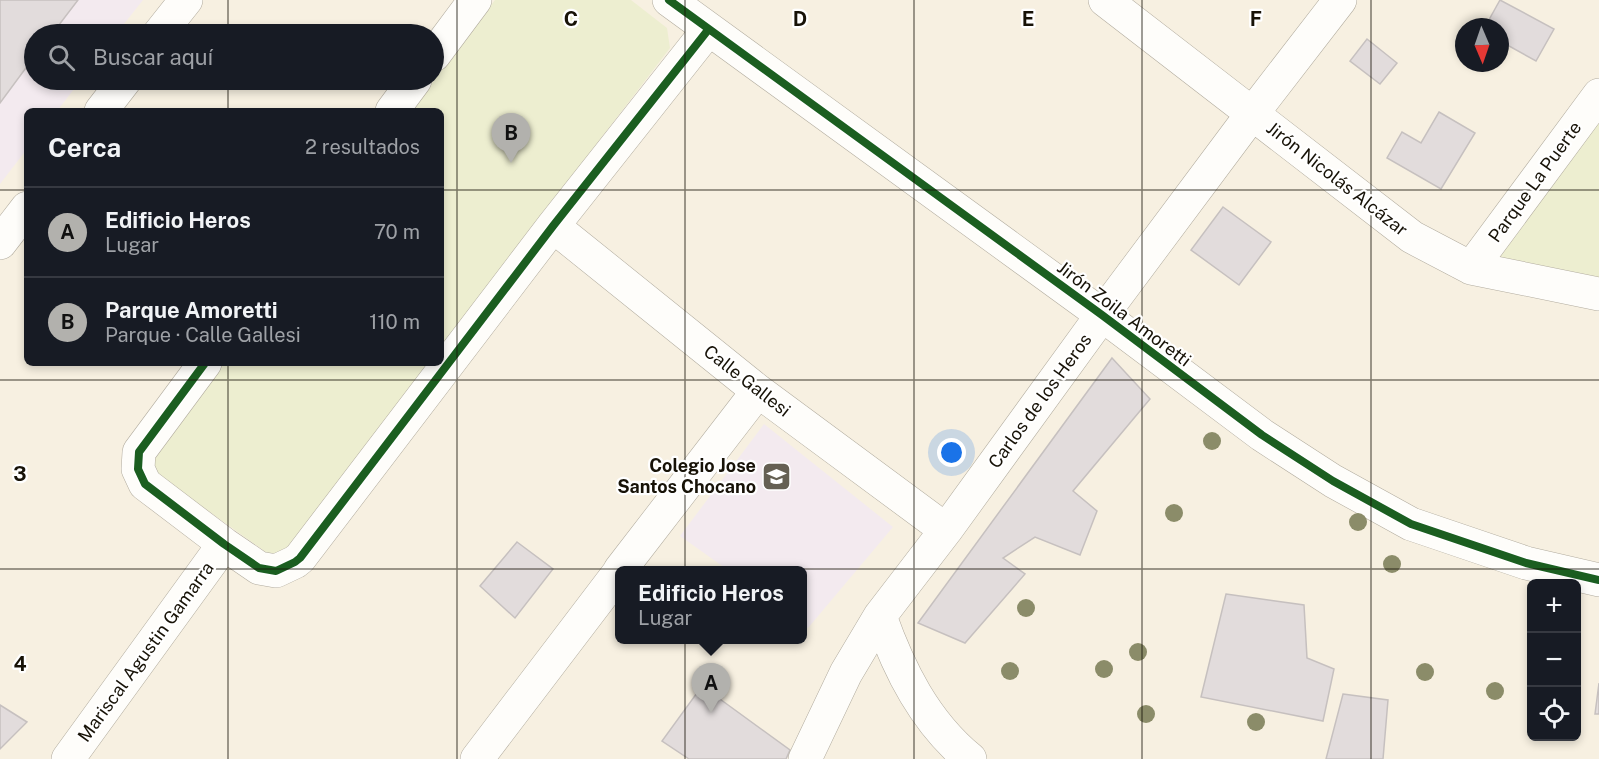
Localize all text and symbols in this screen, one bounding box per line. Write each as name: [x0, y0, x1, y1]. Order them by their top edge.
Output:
text: C: [564, 7, 578, 31]
text: D: [793, 7, 807, 31]
text: E: [1022, 7, 1034, 31]
text: F: [1250, 7, 1262, 31]
north arrow: [1455, 18, 1509, 72]
search box: [24, 24, 444, 90]
icon: search: [45, 41, 78, 74]
text: Buscar aquí: [93, 44, 213, 70]
pin: B: [492, 114, 530, 163]
street label: Jirón Nicolás Alcázar: [1263, 117, 1412, 240]
street label: Parque La Puerte: [1484, 117, 1585, 246]
text: Cerca: [48, 132, 121, 163]
text: 2 resultados: [305, 135, 420, 159]
text: Edificio Heros: [105, 207, 251, 233]
text: A: [60, 220, 75, 244]
text: 70 m: [374, 220, 420, 244]
text: Lugar: [105, 233, 159, 257]
street label: Jirón Zoila Amoretti: [1053, 257, 1195, 371]
text: Parque Amoretti: [105, 297, 278, 323]
text: B: [61, 310, 74, 334]
text: 110 m: [369, 310, 420, 334]
text: Parque · Calle Gallesi: [105, 323, 301, 347]
street label: Carlos de los Heros: [984, 329, 1095, 472]
street label: Calle Gallesi: [700, 340, 795, 421]
your location: [937, 438, 966, 467]
place label: Colegio Jose Santos Chocano: [617, 455, 756, 497]
school or university icon: Colegio Jose Santos Chocano: [761, 460, 793, 492]
text: 3: [13, 462, 27, 486]
street label: Mariscal Agustin Gamarra: [73, 558, 218, 746]
popup: [615, 566, 807, 644]
map controls: [1527, 579, 1581, 741]
button: +: [1527, 579, 1581, 633]
text: Edificio Heros: [638, 580, 784, 606]
text: Lugar: [638, 606, 692, 630]
button: −: [1527, 633, 1581, 687]
text: 4: [13, 652, 27, 676]
pin: A: [692, 664, 730, 713]
button: locate: [1527, 687, 1581, 741]

